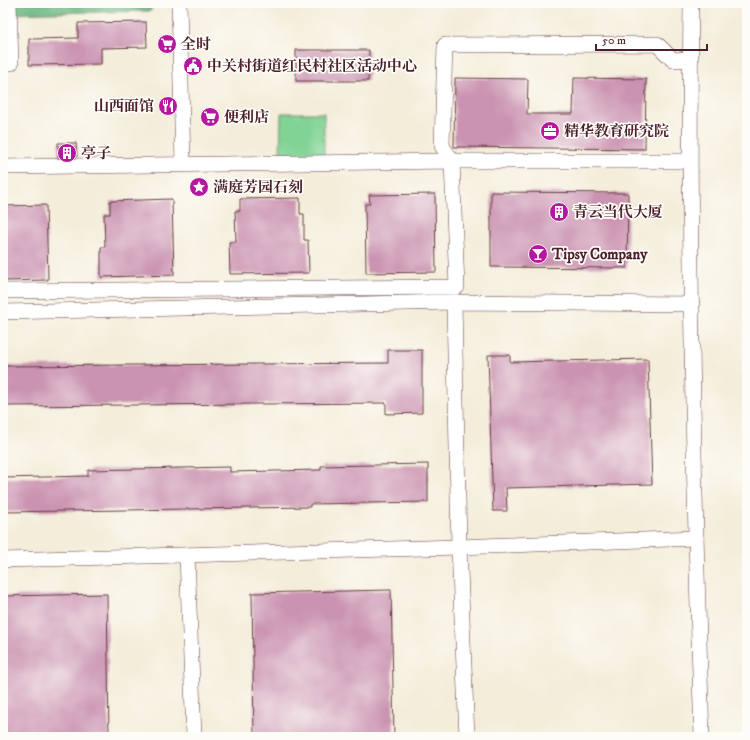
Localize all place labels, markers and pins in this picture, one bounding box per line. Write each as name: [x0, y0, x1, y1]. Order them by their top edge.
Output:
supermarket icon: 全时: [156, 33, 178, 55]
place label: 全时: [181, 35, 211, 54]
public building icon: 中关村街道红民村社区活动中心: [182, 55, 204, 77]
place label: 中关村街道红民村社区活动中心: [207, 57, 417, 76]
restaurant icon: 山西面馆: [157, 95, 179, 117]
place label: 山西面馆: [94, 97, 154, 116]
supermarket icon: 便利店: [199, 106, 221, 128]
place label: 便利店: [224, 108, 269, 127]
office icon: 精华教育研究院: [539, 120, 561, 142]
place label: 精华教育研究院: [564, 122, 669, 141]
building icon: 亭子: [56, 142, 78, 164]
place label: 亭子: [81, 144, 111, 163]
place icon: 满庭芳园石刻: [188, 176, 210, 198]
place label: 满庭芳园石刻: [213, 178, 303, 197]
building icon: 青云当代大厦: [548, 201, 570, 223]
place label: 青云当代大厦: [573, 203, 663, 222]
bar icon: Tipsy Company: [527, 243, 549, 265]
place label: Tipsy Company: [551, 245, 648, 264]

